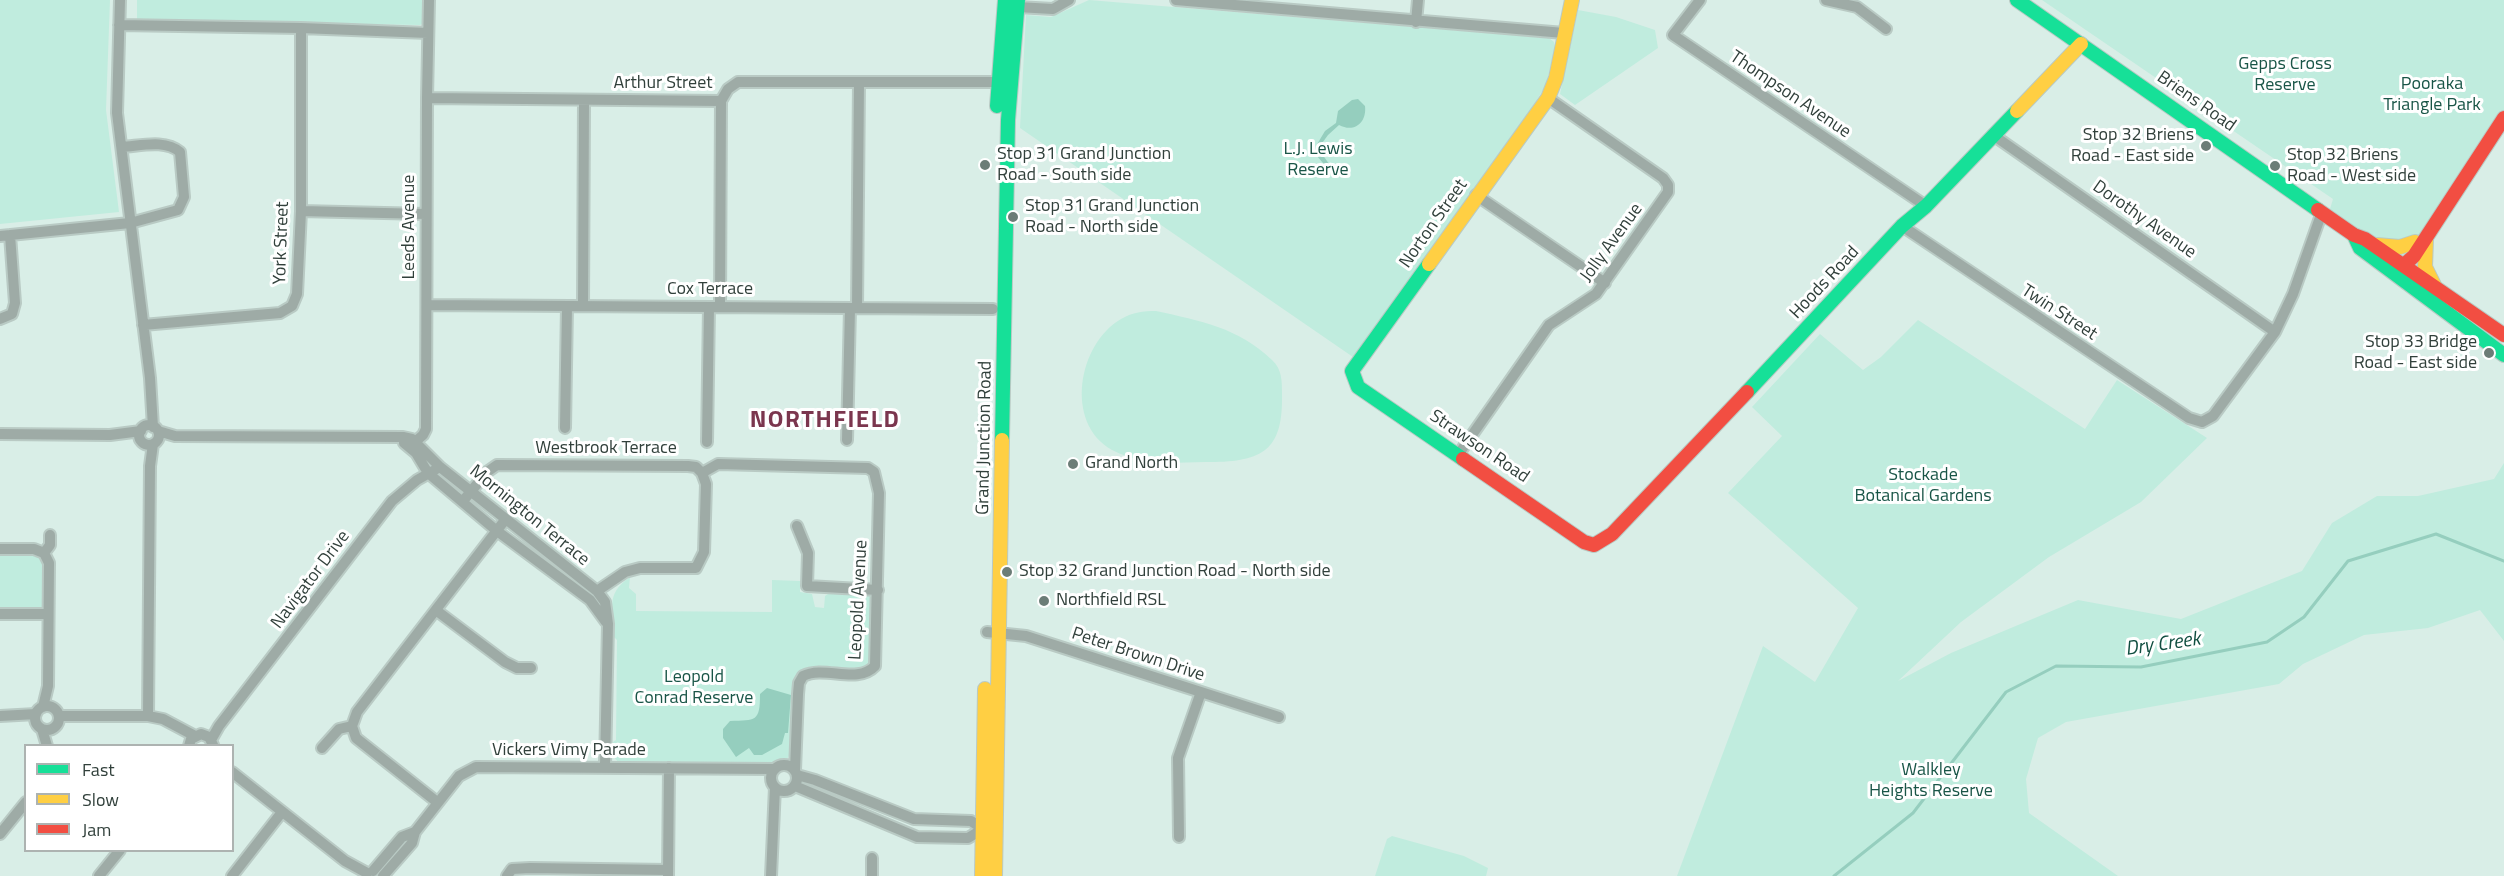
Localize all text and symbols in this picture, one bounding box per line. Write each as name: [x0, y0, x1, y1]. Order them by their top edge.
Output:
street label: Thompson Avenue: [1726, 47, 1854, 143]
park label: Gepps Cross Reserve: [2238, 54, 2332, 97]
street label: Briens Road: [2152, 67, 2240, 137]
street label: Arthur Street: [613, 73, 713, 95]
park label: Pooraka Triangle Park: [2383, 74, 2481, 116]
place label: Stop 32 Briens Road - East side: [2071, 125, 2194, 168]
park label: L.J. Lewis Reserve: [1283, 139, 1353, 182]
marker: Stop 32 Briens Road - East side: [2199, 139, 2213, 153]
place label: Stop 31 Grand Junction Road - South side: [997, 144, 1171, 186]
place label: Stop 32 Briens Road - West side: [2287, 145, 2416, 188]
marker: Stop 31 Grand Junction Road - South side: [978, 158, 992, 172]
marker: Stop 32 Briens Road - West side: [2268, 159, 2282, 173]
street label: Leeds Avenue: [399, 175, 421, 279]
street label: Norton Street: [1395, 175, 1473, 273]
street label: Dorothy Avenue: [2088, 176, 2200, 264]
place label: Stop 31 Grand Junction Road - North side: [1025, 196, 1199, 238]
street label: Jolly Avenue: [1576, 199, 1648, 287]
street label: York Street: [270, 201, 294, 285]
marker: Stop 31 Grand Junction Road - North side: [1006, 210, 1020, 224]
street label: Hoods Road: [1786, 242, 1864, 324]
street label: Cox Terrace: [667, 279, 753, 301]
street label: Twin Street: [2017, 281, 2101, 345]
place label: Stop 33 Bridge Road - East side: [2354, 332, 2477, 374]
marker: Stop 33 Bridge Road - East side: [2482, 346, 2496, 360]
street label: Grand Junction Road: [973, 361, 997, 515]
street label: Strawson Road: [1425, 406, 1533, 488]
district label: NORTHFIELD: [750, 407, 900, 435]
street label: Westbrook Terrace: [535, 438, 677, 460]
place label: Grand North: [1085, 453, 1178, 475]
marker: Grand North: [1066, 457, 1080, 471]
street label: Mornington Terrace: [465, 461, 593, 571]
park label: Stockade Botanical Gardens: [1854, 465, 1992, 508]
street label: Navigator Drive: [267, 527, 355, 633]
street label: Leopold Avenue: [845, 539, 873, 661]
place label: Stop 32 Grand Junction Road - North side: [1019, 561, 1331, 583]
marker: Stop 32 Grand Junction Road - North side: [1000, 565, 1014, 579]
place label: Northfield RSL: [1056, 590, 1166, 612]
marker: Northfield RSL: [1037, 594, 1051, 608]
street label: Peter Brown Drive: [1069, 623, 1207, 687]
water label: Dry Creek: [2124, 628, 2202, 662]
park label: Leopold Conrad Reserve: [635, 667, 753, 710]
street label: Vickers Vimy Parade: [492, 740, 646, 762]
legend: [24, 744, 234, 852]
text: Fast: [82, 756, 115, 783]
park label: Walkley Heights Reserve: [1869, 760, 1993, 802]
text: Slow: [82, 786, 119, 813]
text: Jam: [82, 816, 111, 843]

